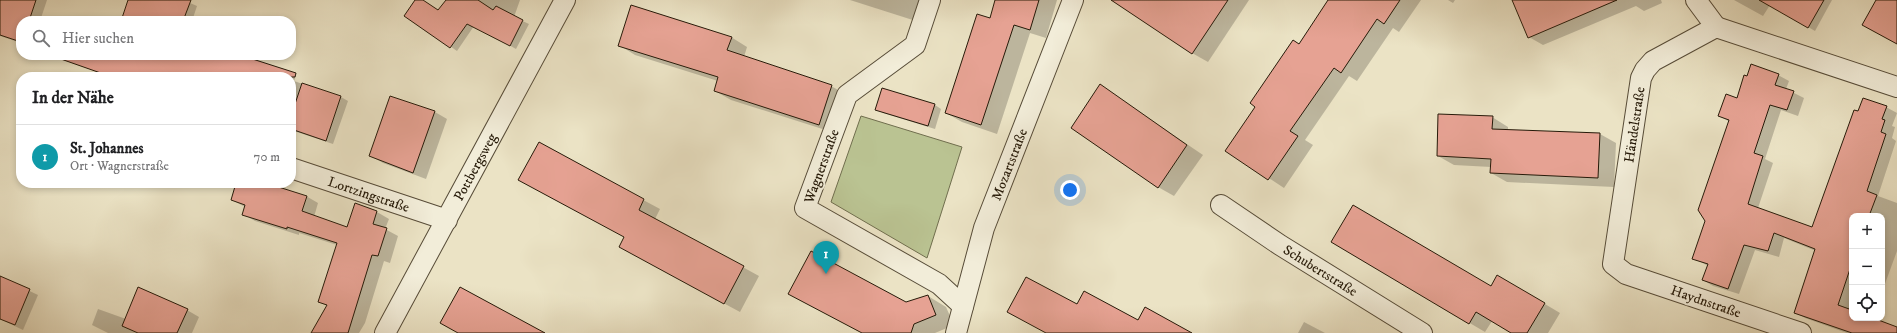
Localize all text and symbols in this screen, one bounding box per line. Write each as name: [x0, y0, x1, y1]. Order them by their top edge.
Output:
search box: [16, 16, 296, 60]
icon: search: [30, 27, 52, 49]
text: Hier suchen: [62, 29, 134, 48]
street label: Händelstraße: [1620, 85, 1650, 164]
text: In der Nähe: [32, 87, 114, 109]
street label: Mozartstraße: [988, 126, 1032, 203]
street label: Wagnerstraße: [800, 127, 844, 207]
street label: Pottbergsweg: [450, 130, 501, 204]
text: St. Johannes: [70, 139, 143, 158]
text: 1: [43, 149, 47, 165]
text: 70 m: [254, 149, 280, 165]
text: Ort · Wagnerstraße: [70, 158, 169, 174]
street label: Lortzingstraße: [325, 173, 412, 217]
your location: [1060, 180, 1080, 200]
map controls: [1849, 213, 1885, 321]
button: +: [1849, 213, 1885, 249]
pin: 1: [813, 241, 839, 274]
street label: Schubertstraße: [1280, 241, 1361, 301]
button: −: [1849, 249, 1885, 285]
street label: Haydnstraße: [1668, 282, 1743, 322]
button: locate: [1849, 285, 1885, 321]

